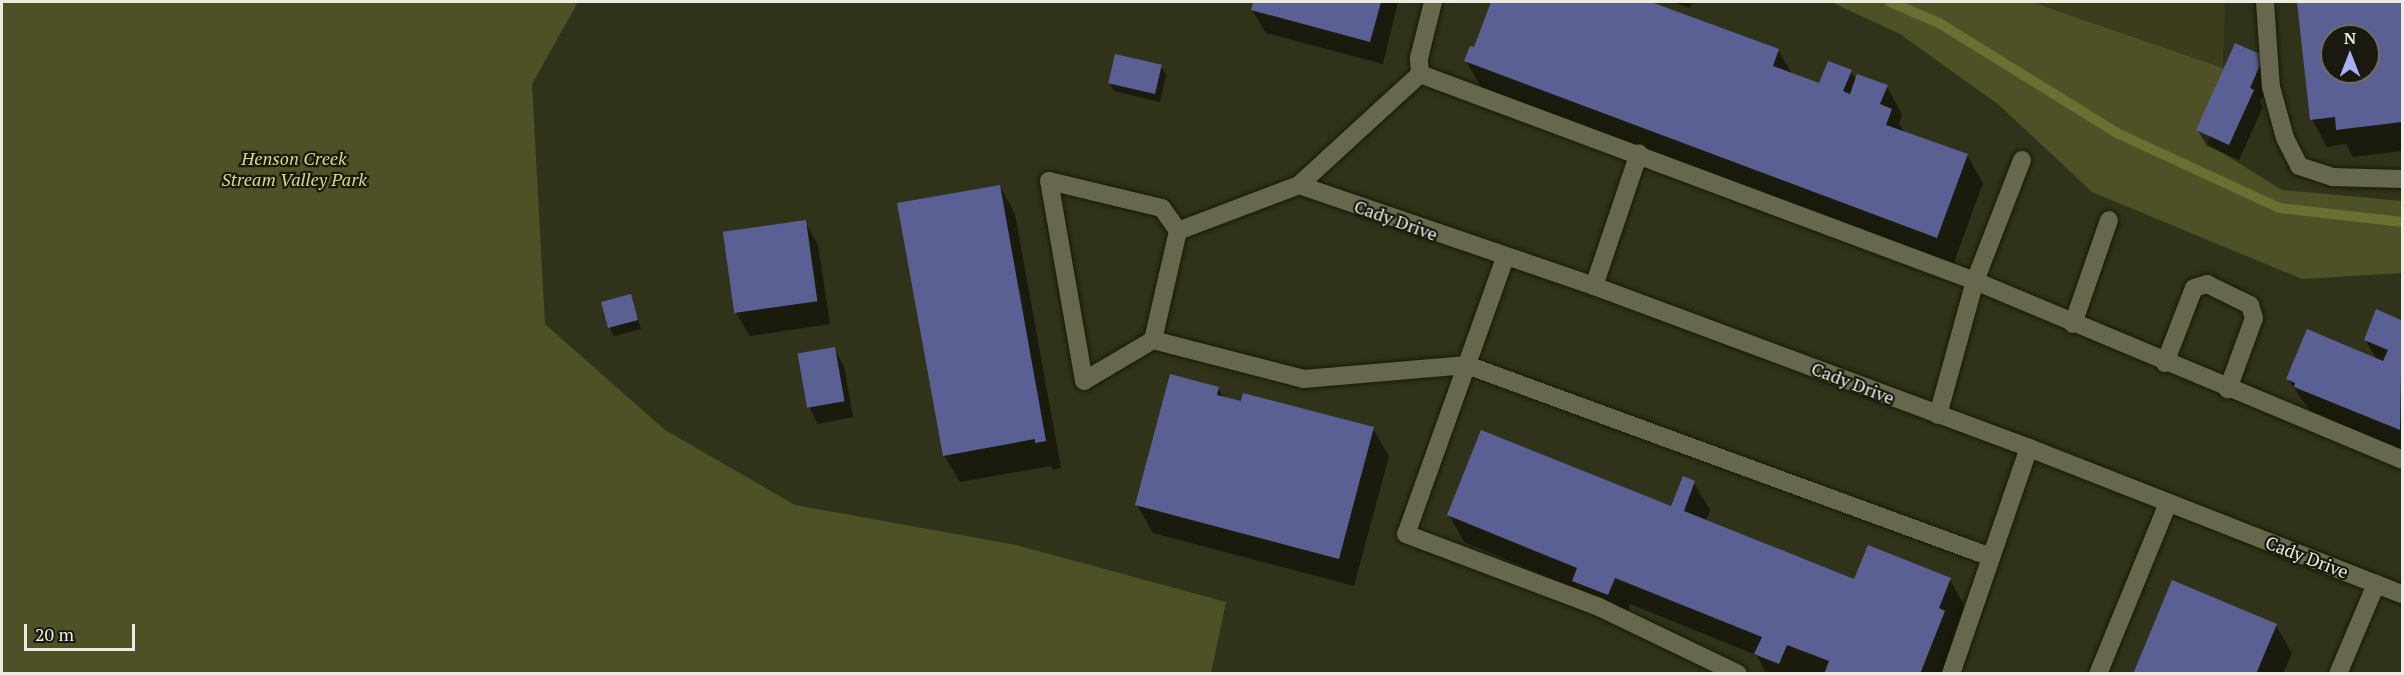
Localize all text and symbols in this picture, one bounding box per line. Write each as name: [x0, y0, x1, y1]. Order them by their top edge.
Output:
north arrow: [2320, 24, 2380, 84]
text: N: [2344, 27, 2356, 49]
park label: Henson Creek Stream Valley Park: [221, 148, 367, 190]
street label: Cady Drive: [1351, 195, 1441, 245]
street label: Cady Drive: [1808, 357, 1898, 409]
street label: Cady Drive: [2262, 531, 2352, 583]
scale bar: [27, 612, 138, 650]
text: 20 m: [35, 622, 74, 646]

